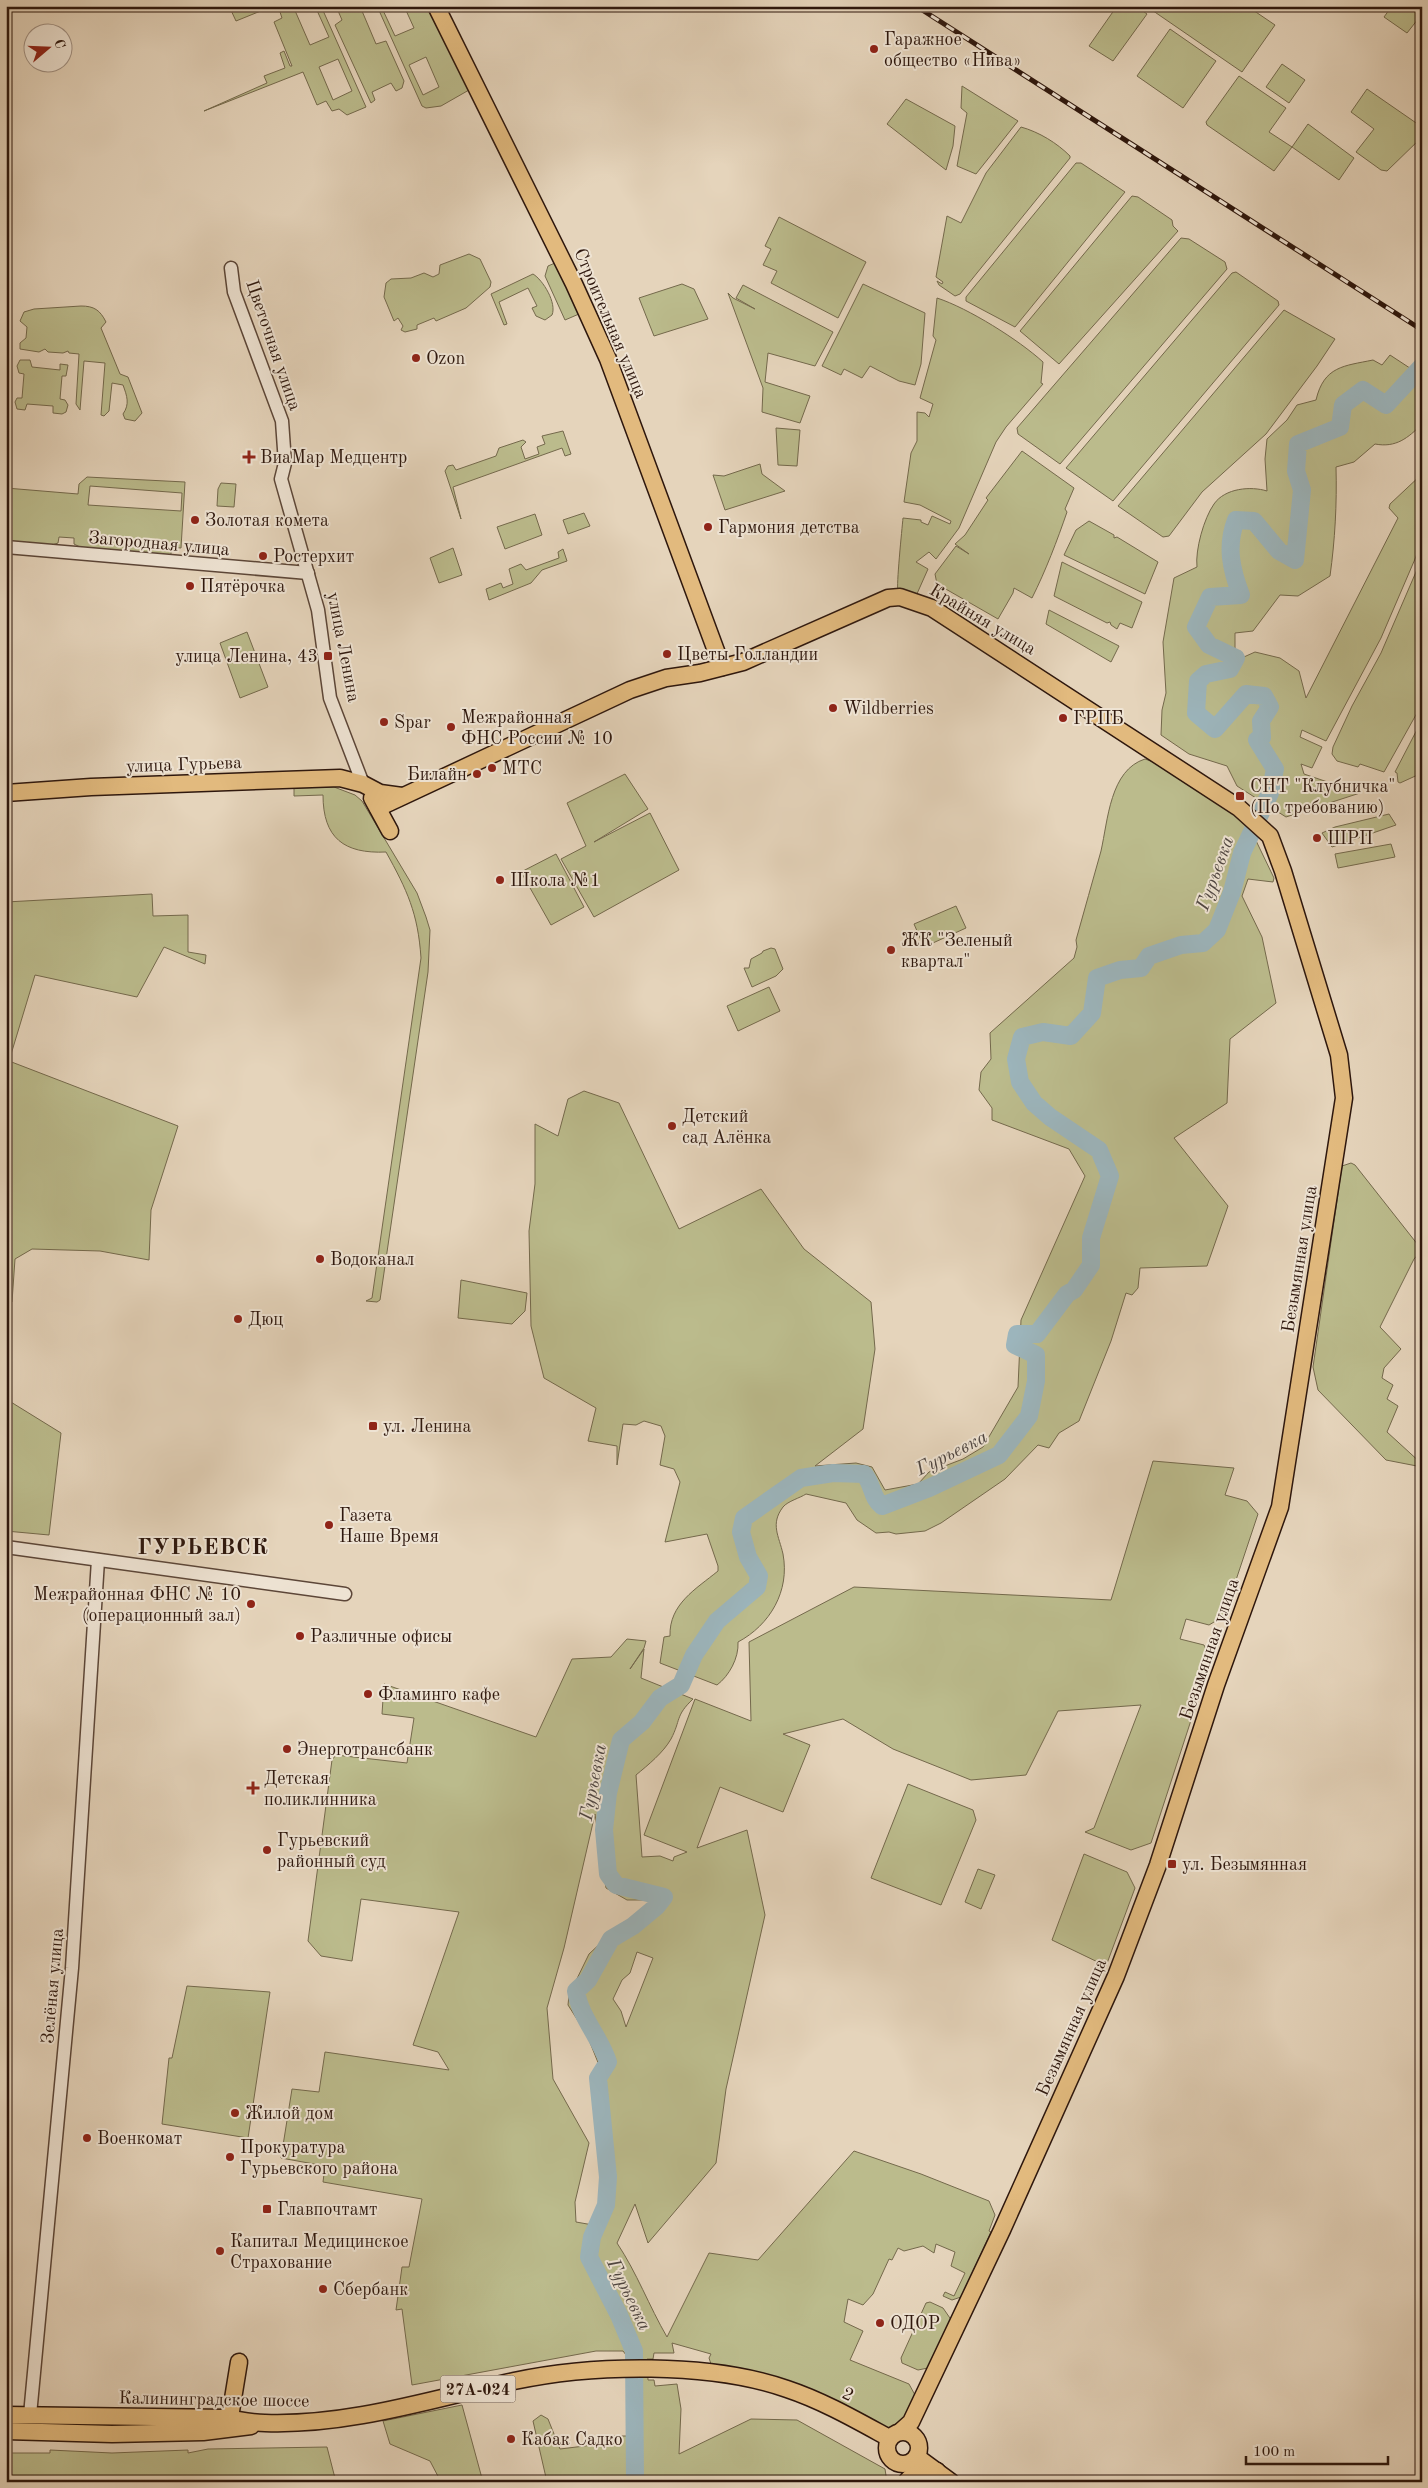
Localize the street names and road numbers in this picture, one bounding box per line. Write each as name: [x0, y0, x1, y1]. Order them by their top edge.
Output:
street label: Строительная улица: [570, 246, 650, 401]
street label: Цветочная улица: [242, 278, 304, 413]
street label: Загородная улица: [88, 529, 230, 559]
street label: Крайняя улица: [926, 581, 1039, 659]
street label: улица Ленина: [324, 591, 363, 704]
street label: улица Гурьева: [126, 754, 242, 776]
street label: Безымянная улица: [1279, 1184, 1321, 1334]
street label: Безымянная улица: [1177, 1576, 1243, 1722]
street label: Зелёная улица: [39, 1927, 67, 2045]
street label: Безымянная улица: [1033, 1956, 1110, 2099]
road number: 27А-024: [440, 2376, 516, 2402]
street label: 2: [839, 2384, 856, 2405]
street label: Калининградское шоссе: [118, 2389, 310, 2411]

